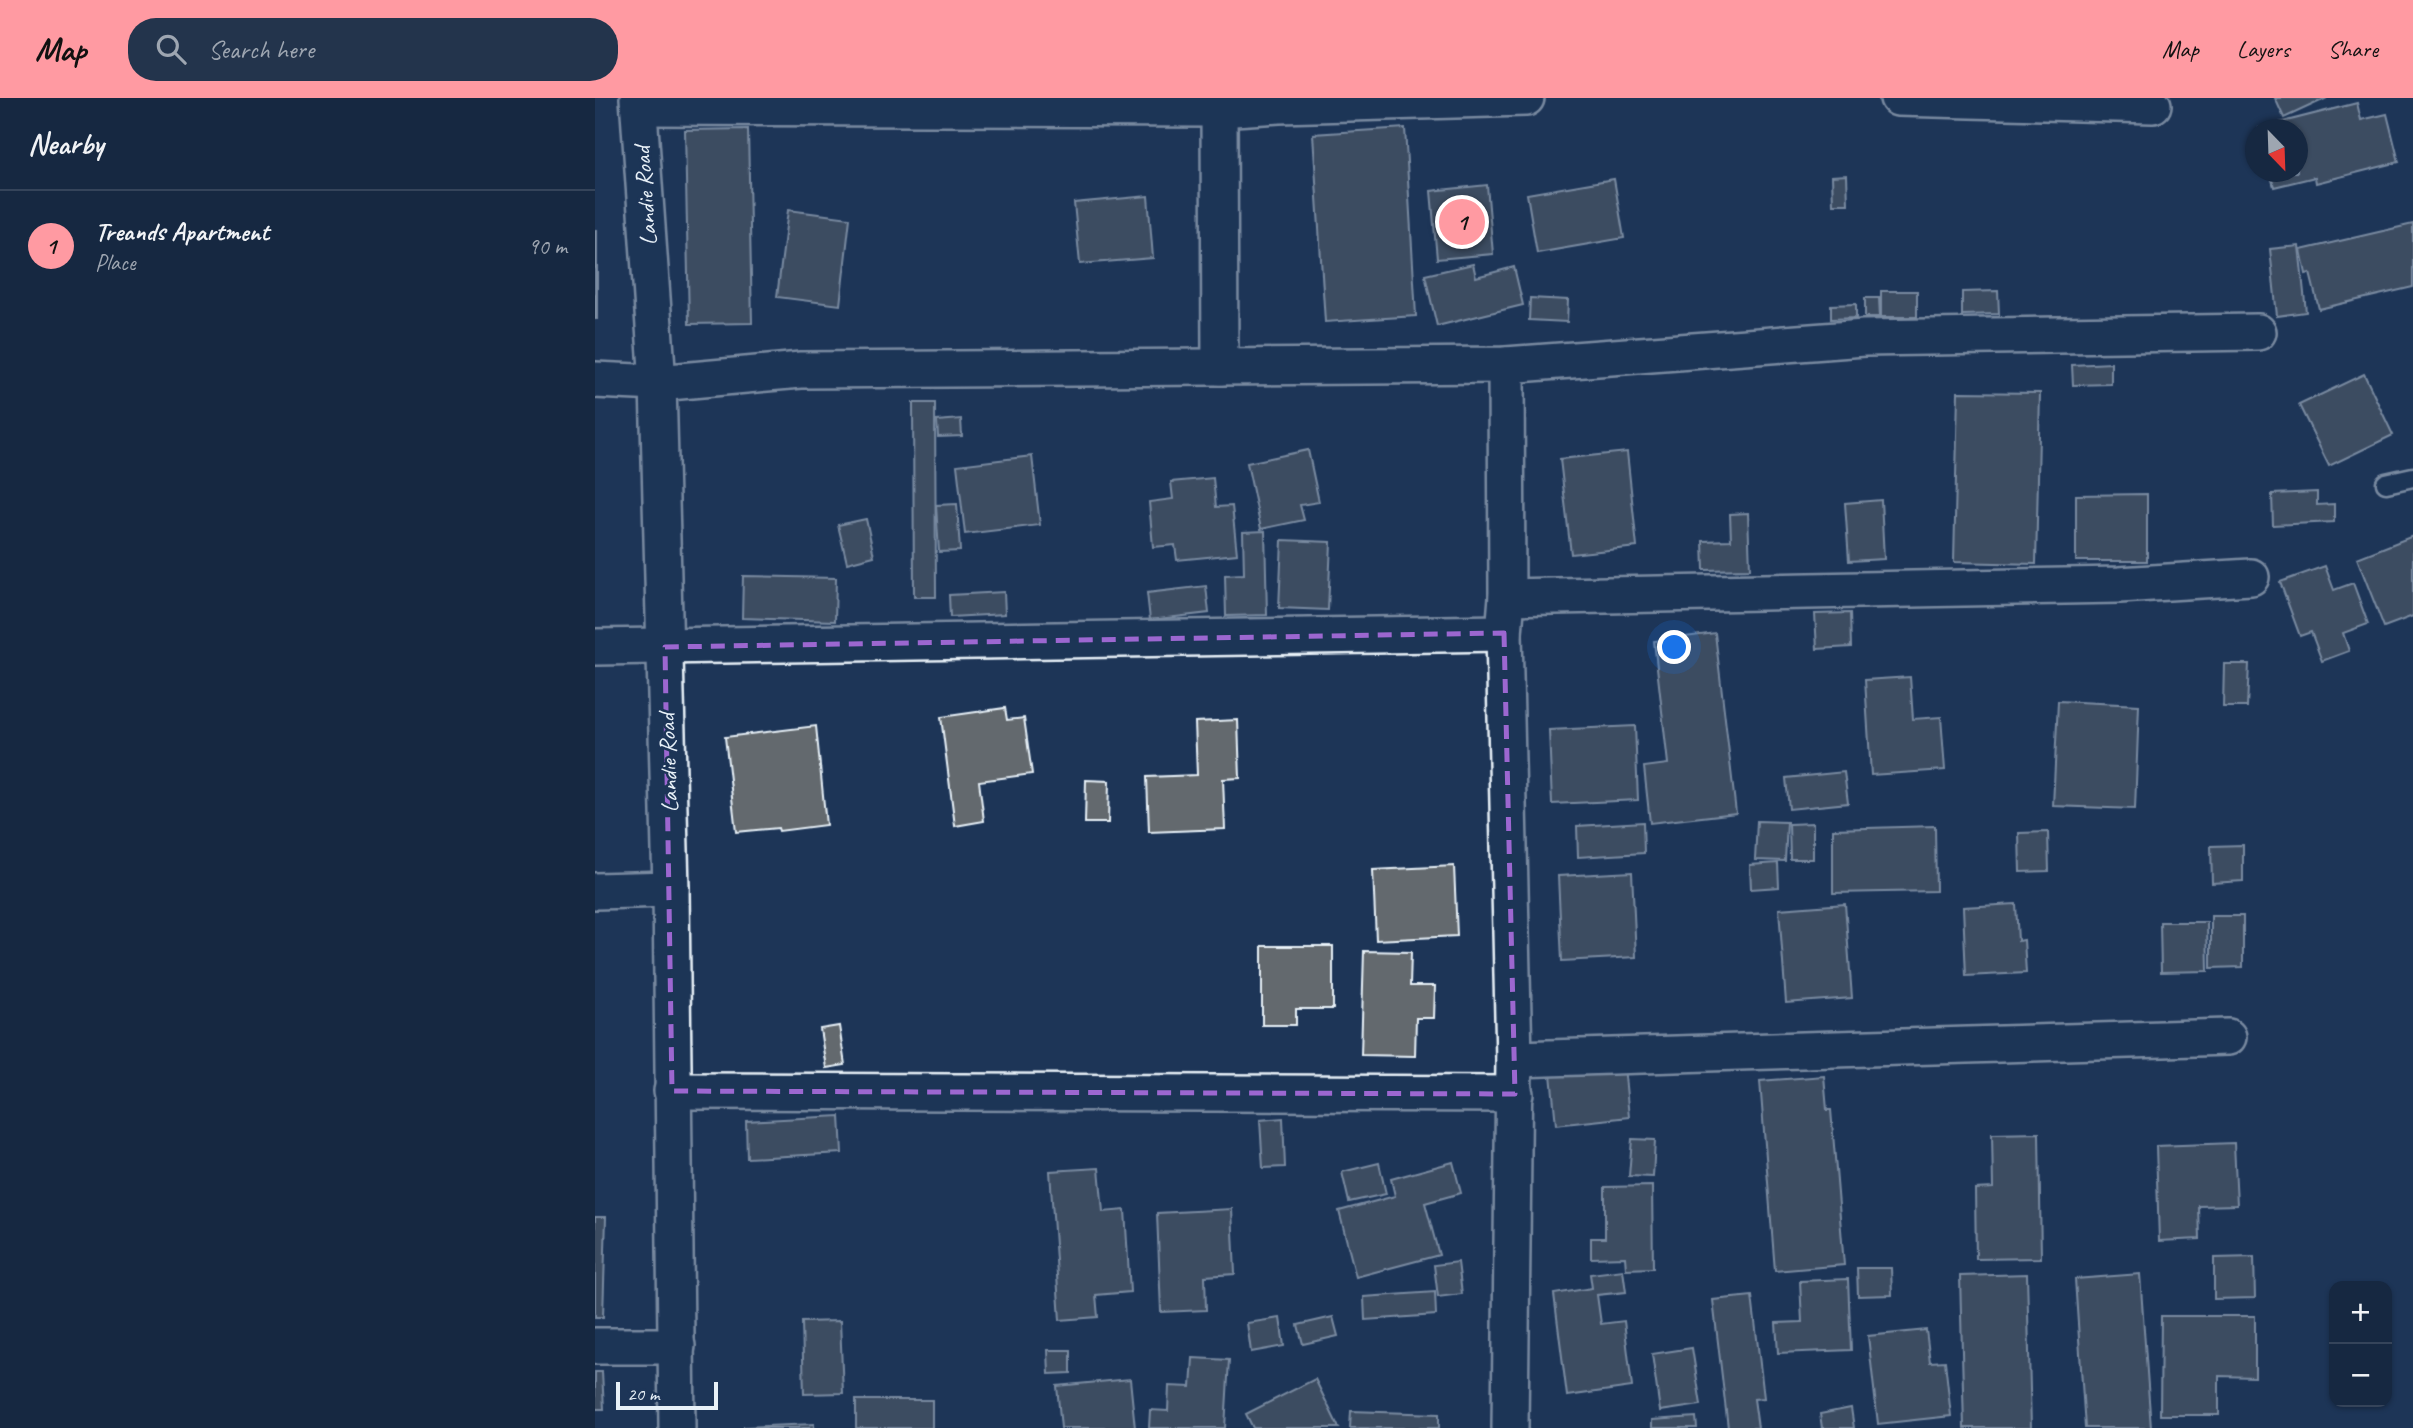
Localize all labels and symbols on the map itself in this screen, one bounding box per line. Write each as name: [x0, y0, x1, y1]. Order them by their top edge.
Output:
north arrow: [2245, 119, 2308, 182]
street label: Landie Road: [626, 142, 663, 247]
pin: 1: [1439, 196, 1485, 248]
your location: [1657, 630, 1691, 664]
street label: Landie Road: [651, 709, 685, 813]
scale bar: [616, 1379, 717, 1411]

